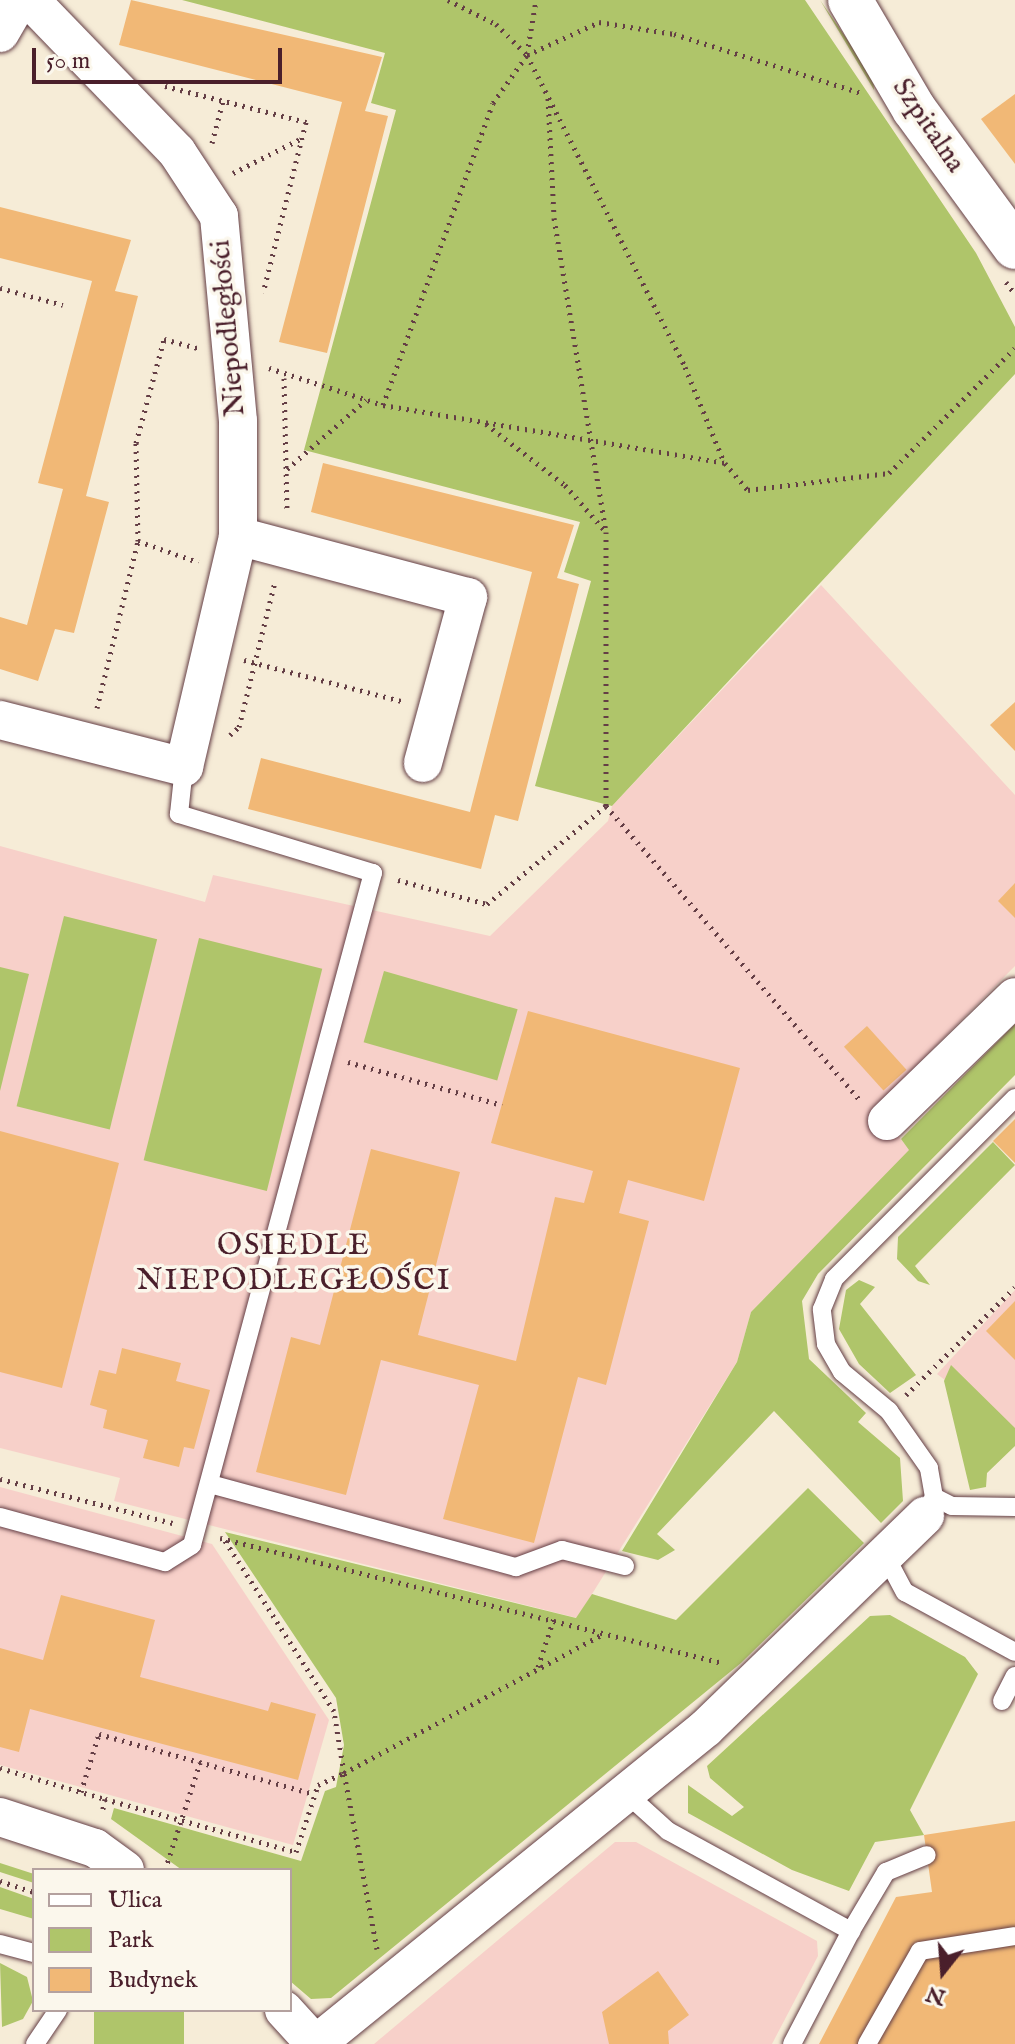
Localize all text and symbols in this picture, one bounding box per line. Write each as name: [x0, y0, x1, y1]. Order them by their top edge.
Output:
scale bar: [36, 32, 286, 82]
text: 50 m: [46, 46, 90, 77]
street label: Szpitalna: [884, 73, 972, 179]
street label: Niepodległości: [205, 238, 253, 418]
district label: OSIEDLE NIEPODLEGŁOŚCI: [136, 1228, 452, 1298]
legend: [32, 1868, 292, 2012]
text: Ulica: [108, 1885, 162, 1916]
text: Park: [108, 1925, 154, 1956]
north arrow: [903, 1932, 983, 2012]
text: Budynek: [108, 1965, 197, 1996]
text: N: [923, 1979, 949, 2011]

